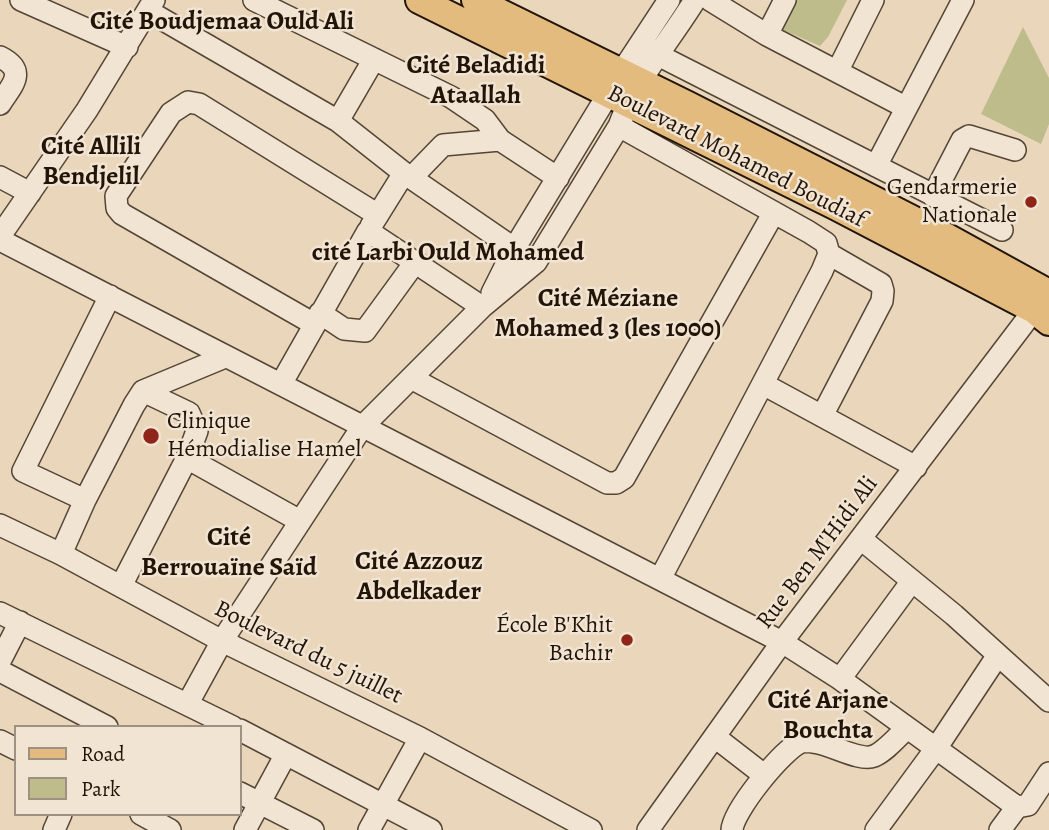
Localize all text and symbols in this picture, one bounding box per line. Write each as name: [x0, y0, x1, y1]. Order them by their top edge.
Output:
district label: Cité Boudjemaa Ould Ali: [90, 7, 354, 39]
district label: Cité Beladidi Ataallah: [407, 51, 545, 112]
street label: Boulevard Mohamed Boudiaf: [602, 79, 870, 235]
district label: Cité Allili Bendjelil: [41, 132, 141, 194]
place label: Gendarmerie Nationale: [887, 174, 1017, 230]
marker: Gendarmerie Nationale: [1023, 194, 1039, 210]
district label: cité Larbi Ould Mohamed: [312, 238, 584, 270]
district label: Cité Méziane Mohamed 3 (les 1000): [494, 284, 722, 346]
place label: Clinique Hémodialise Hamel: [167, 408, 361, 464]
marker: Clinique Hémodialise Hamel: [141, 426, 161, 446]
street label: Rue Ben M'Hidi Ali: [751, 471, 885, 635]
district label: Cité Berrouaïne Saïd: [141, 523, 317, 584]
district label: Cité Azzouz Abdelkader: [355, 547, 483, 608]
street label: Boulevard du 5 juillet: [209, 595, 407, 711]
place label: École B'Khit Bachir: [496, 612, 613, 668]
marker: École B'Khit Bachir: [619, 632, 635, 648]
district label: Cité Arjane Bouchta: [767, 686, 889, 748]
legend: [14, 725, 242, 816]
text: Road: [81, 740, 125, 768]
text: Park: [81, 775, 120, 803]

